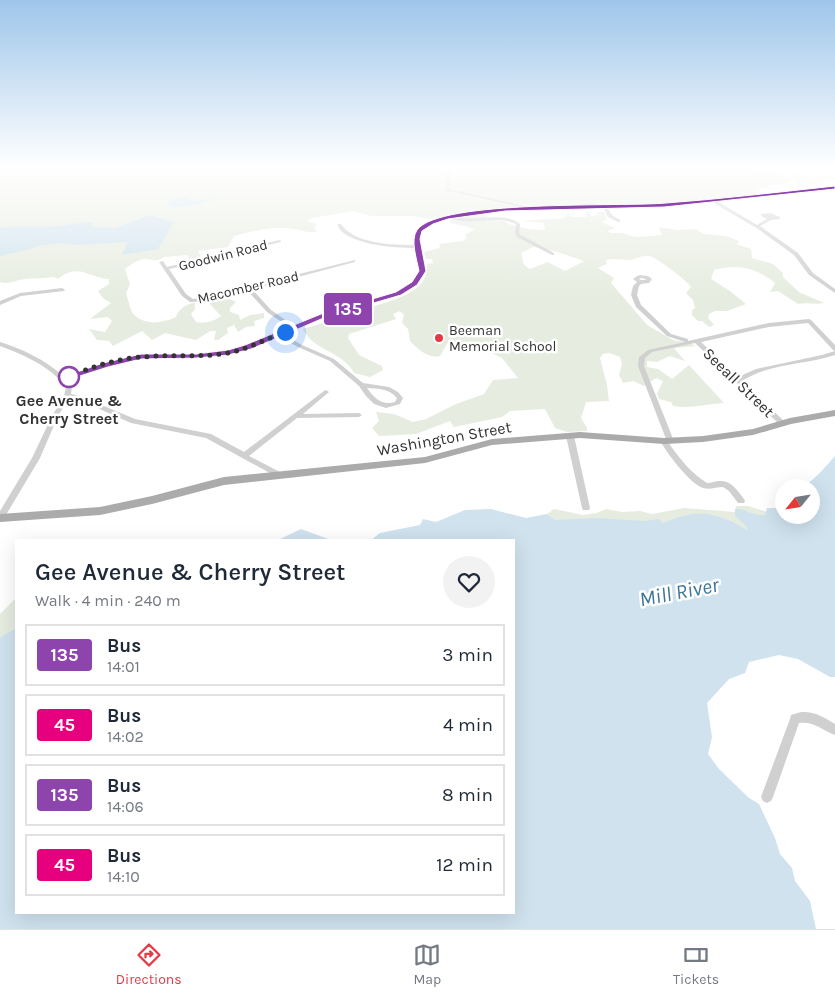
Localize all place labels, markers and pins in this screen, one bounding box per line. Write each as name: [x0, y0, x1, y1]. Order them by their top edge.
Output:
place label: Beeman Memorial School: [449, 322, 556, 355]
marker: Beeman Memorial School: [433, 332, 445, 344]
marker: Gee Avenue & Cherry Street: [58, 366, 80, 388]
place label: Gee Avenue & Cherry Street: [16, 391, 122, 428]

